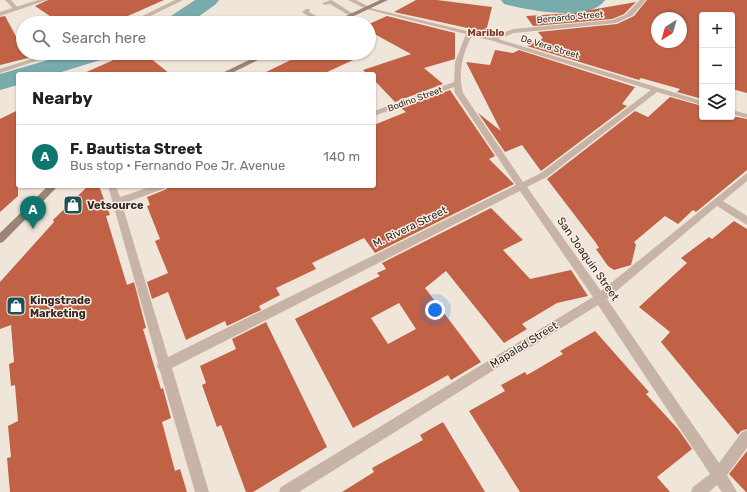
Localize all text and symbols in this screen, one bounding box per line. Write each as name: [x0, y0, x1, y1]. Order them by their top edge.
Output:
street label: Bernardo Street: [536, 9, 604, 25]
north arrow: [651, 12, 687, 48]
map controls: [699, 12, 735, 120]
button: +: [699, 12, 735, 48]
search box: [16, 16, 376, 60]
icon: search: [30, 27, 52, 49]
district label: Mariblo: [468, 27, 504, 39]
text: Search here: [62, 29, 146, 47]
street label: De Vera Street: [520, 33, 581, 61]
button: −: [699, 48, 735, 84]
street label: Bodino Street: [386, 84, 444, 114]
button: layers: [699, 84, 735, 120]
text: Nearby: [32, 88, 93, 108]
text: F. Bautista Street: [70, 140, 202, 158]
text: A: [40, 149, 50, 164]
text: 140 m: [323, 149, 360, 164]
text: Bus stop · Fernando Poe Jr. Avenue: [70, 158, 285, 173]
shop icon: Vetsource: [62, 194, 84, 216]
pin: A: [20, 196, 46, 229]
place label: Vetsource: [87, 199, 144, 212]
street label: M. Rivera Street: [371, 203, 450, 251]
street label: San Joaquin Street: [554, 215, 622, 304]
place label: Kingstrade Marketing: [30, 294, 91, 320]
shop icon: Kingstrade Marketing: [5, 295, 27, 317]
your location: [425, 300, 445, 320]
street label: Mapalad Street: [488, 319, 561, 371]

